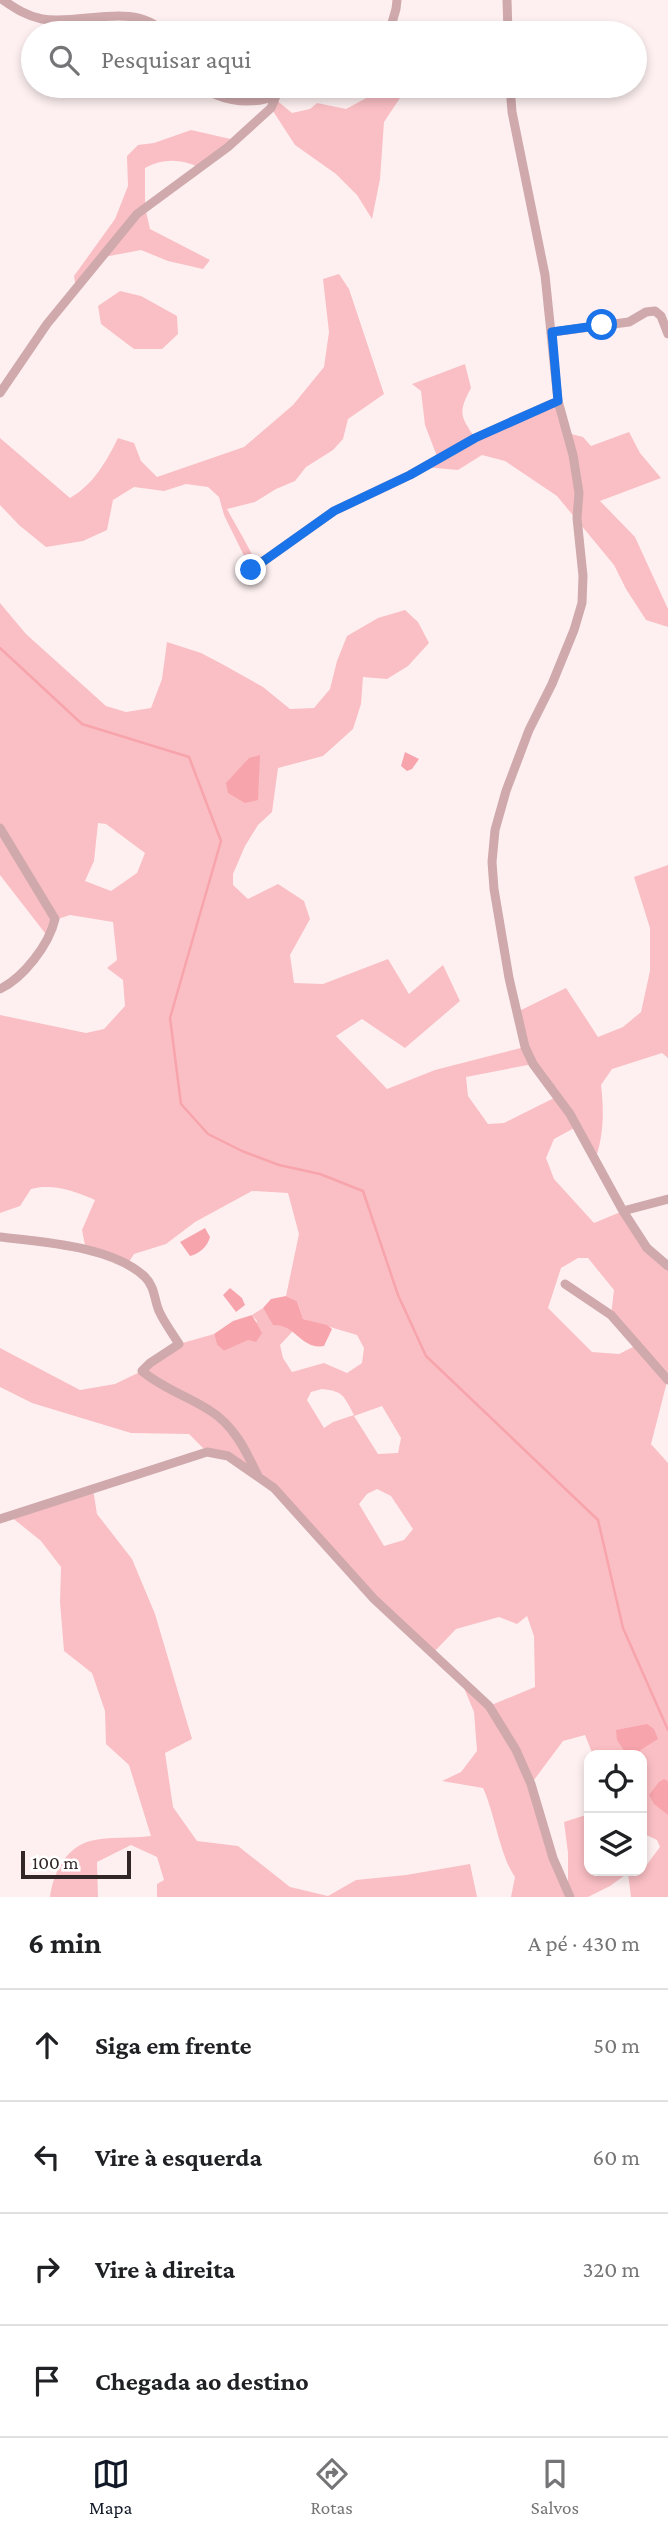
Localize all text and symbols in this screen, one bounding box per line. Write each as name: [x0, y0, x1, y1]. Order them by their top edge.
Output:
search box: [21, 21, 647, 98]
icon: search: [45, 41, 83, 79]
text: Pesquisar aqui: [101, 45, 251, 74]
route start: [586, 309, 617, 340]
route end: [235, 554, 266, 585]
map controls: [584, 1750, 647, 1876]
button: locate: [584, 1750, 647, 1813]
button: layers: [584, 1813, 647, 1876]
scale bar: [21, 1848, 131, 1880]
text: 100 m: [32, 1852, 79, 1873]
text: 6 min: [28, 1926, 101, 1959]
text: A pé · 430 m: [528, 1930, 640, 1956]
icon: ahead: [28, 2026, 66, 2064]
text: Siga em frente: [95, 2031, 252, 2060]
text: 50 m: [593, 2032, 640, 2058]
icon: left: [28, 2138, 66, 2176]
text: Vire à esquerda: [95, 2143, 262, 2172]
text: 60 m: [593, 2144, 640, 2170]
icon: right: [28, 2250, 66, 2288]
text: Vire à direita: [95, 2255, 235, 2284]
text: 320 m: [582, 2256, 640, 2282]
icon: arrive: [28, 2362, 66, 2400]
text: Chegada ao destino: [95, 2367, 309, 2396]
tab: Mapa: [89, 2455, 132, 2518]
tab: Rotas: [310, 2455, 353, 2518]
tab: Salvos: [531, 2455, 579, 2518]

